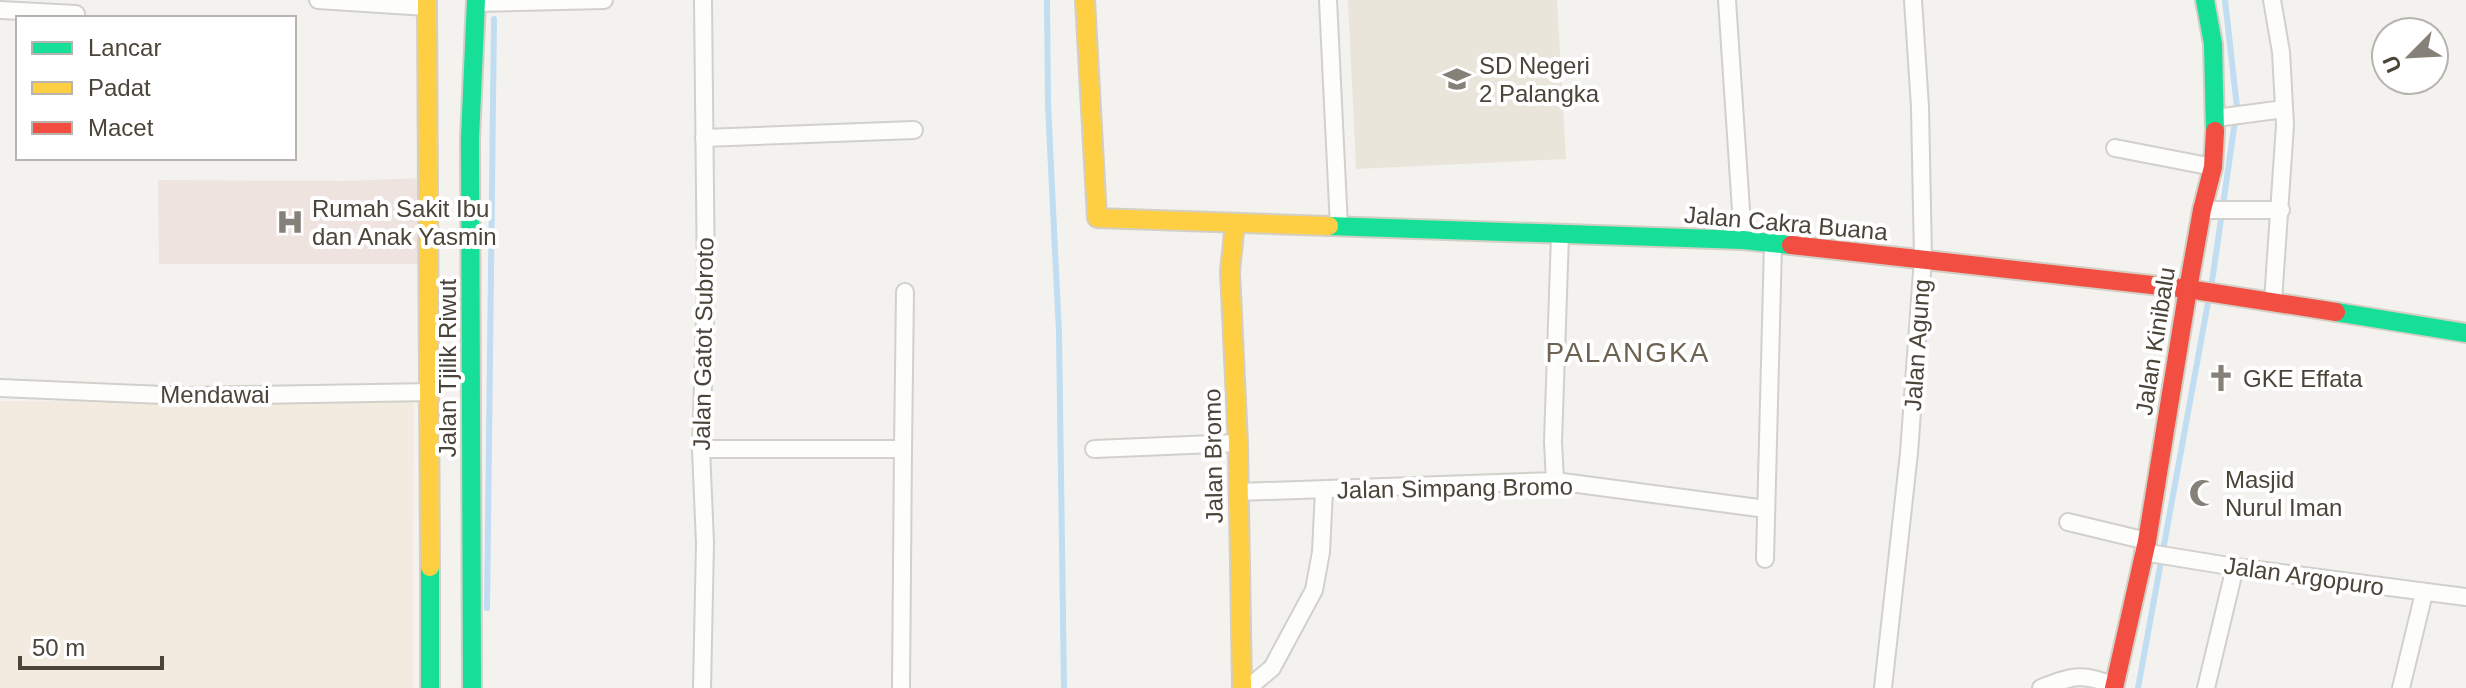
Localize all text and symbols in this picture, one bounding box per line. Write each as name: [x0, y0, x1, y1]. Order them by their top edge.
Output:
legend: [16, 16, 296, 160]
north arrow: [2370, 16, 2450, 96]
text: Lancar: [88, 34, 161, 61]
place label: SD Negeri 2 Palangka: [1479, 52, 1600, 107]
text: U: [2378, 52, 2407, 76]
school or university icon: SD Negeri 2 Palangka: [1442, 64, 1472, 94]
text: Padat: [88, 74, 151, 101]
text: Macet: [88, 114, 154, 141]
place label: Rumah Sakit Ibu dan Anak Yasmin: [312, 195, 497, 250]
street label: Jalan Cakra Buana: [1683, 201, 1889, 245]
hospital icon: Rumah Sakit Ibu dan Anak Yasmin: [275, 207, 305, 237]
street label: Jalan Gatot Subroto: [688, 237, 718, 451]
street label: Jalan Kinibalu: [2130, 265, 2180, 417]
street label: Jalan Agung: [1899, 278, 1935, 412]
street label: Jalan Tjilik Riwut: [434, 279, 461, 457]
district label: PALANGKA: [1546, 337, 1710, 368]
church icon: GKE Effata: [2206, 363, 2236, 393]
place label: GKE Effata: [2243, 365, 2363, 392]
street label: Mendawai: [160, 381, 270, 408]
street label: Jalan Bromo: [1198, 388, 1228, 524]
place label: Masjid Nurul Iman: [2225, 466, 2342, 521]
street label: Jalan Simpang Bromo: [1337, 472, 1573, 504]
mosque icon: Masjid Nurul Iman: [2188, 478, 2218, 508]
street label: Jalan Argopuro: [2222, 551, 2386, 601]
scale bar: [20, 620, 162, 670]
text: 50 m: [32, 634, 85, 661]

